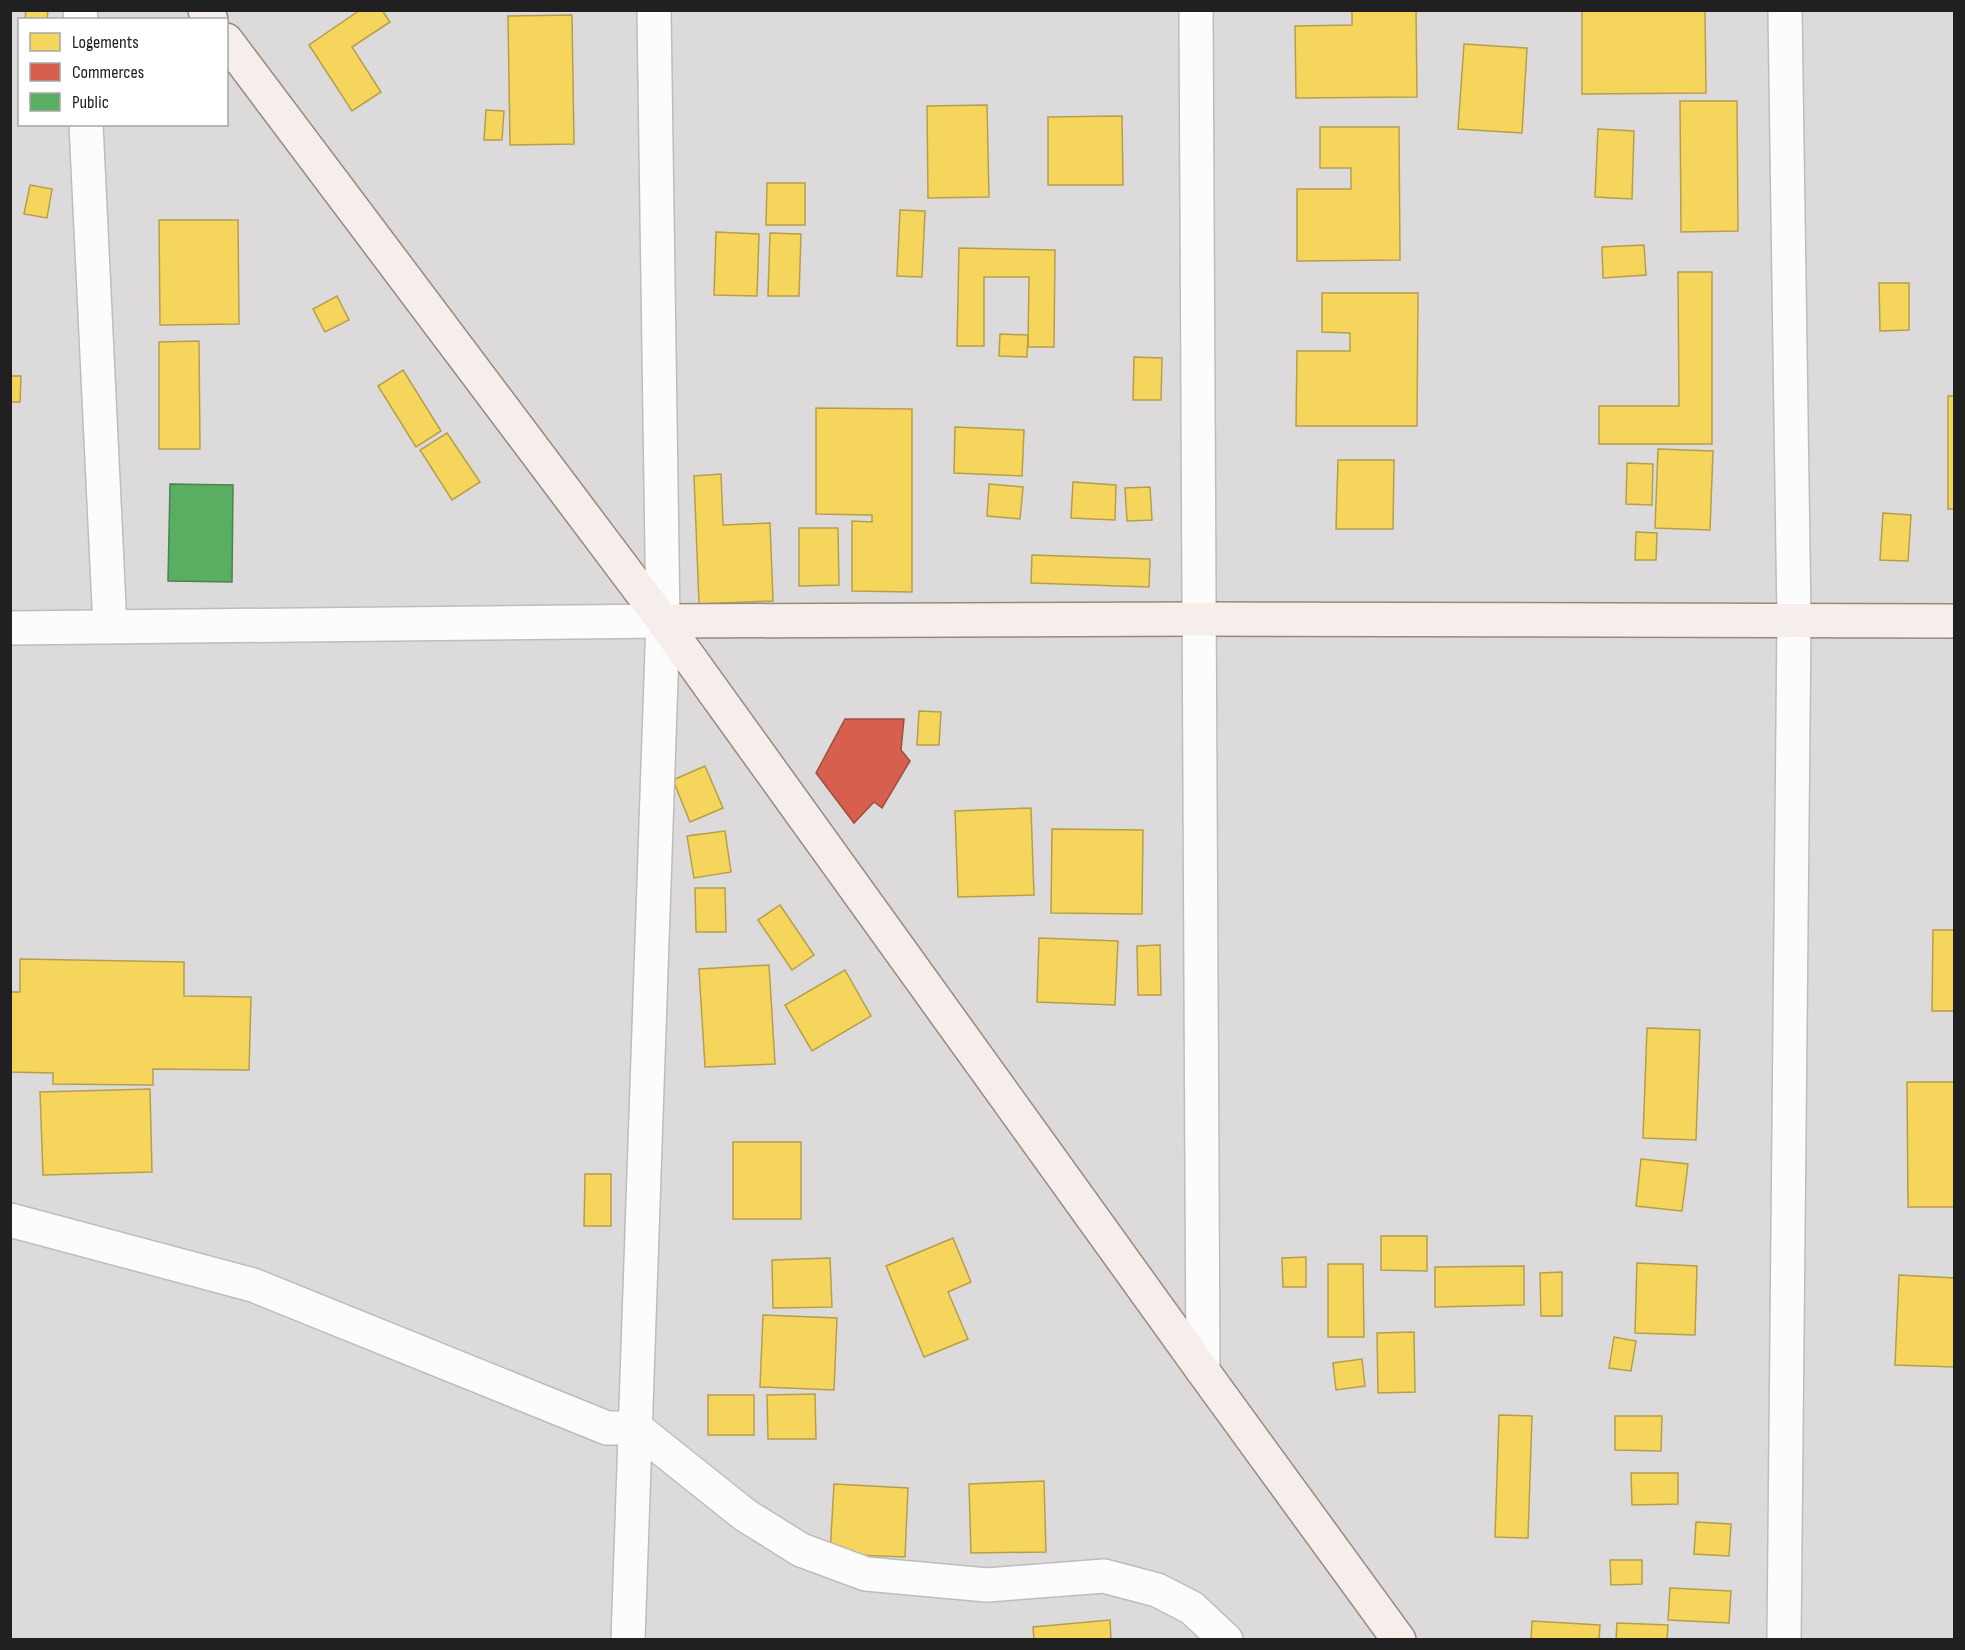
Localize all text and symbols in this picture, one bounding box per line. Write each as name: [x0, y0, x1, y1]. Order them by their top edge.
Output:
legend: [18, 18, 228, 126]
text: Logements: [72, 32, 139, 53]
text: Commerces: [72, 62, 144, 83]
text: Public: [72, 92, 109, 113]

